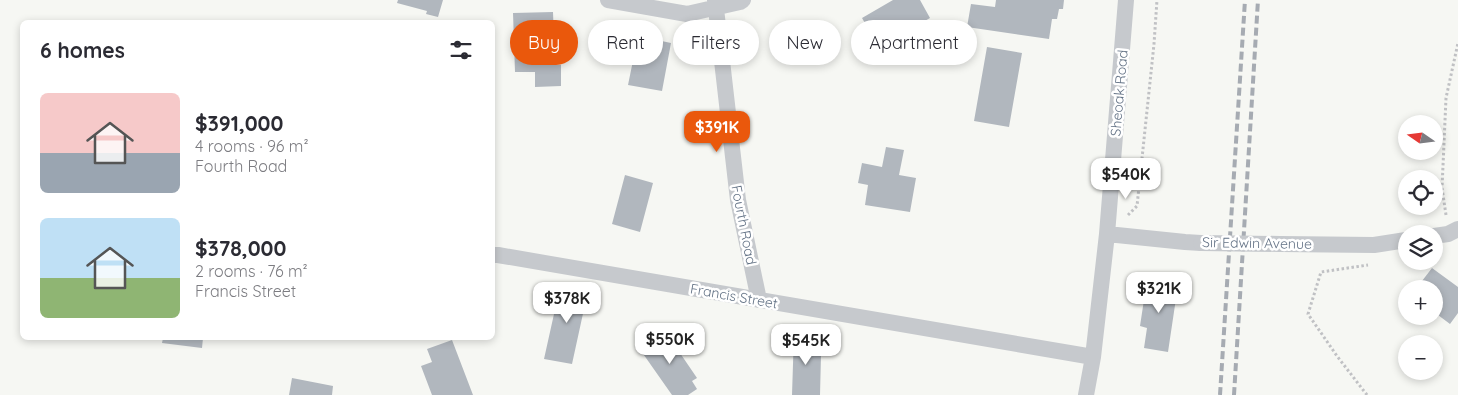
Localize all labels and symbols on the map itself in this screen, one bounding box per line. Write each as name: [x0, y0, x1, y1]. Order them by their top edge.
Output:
street label: Sheoak Road: [1106, 49, 1132, 137]
pin: $391K: [682, 110, 752, 153]
north arrow: [1398, 115, 1442, 160]
pin: $540K: [1091, 158, 1161, 200]
street label: Fourth Road: [727, 184, 761, 266]
street label: Sir Edwin Avenue: [1202, 233, 1312, 253]
pin: $321K: [1124, 272, 1194, 314]
street label: Francis Street: [689, 279, 779, 313]
pin: $378K: [532, 282, 602, 324]
pin: $550K: [635, 322, 705, 365]
pin: $545K: [771, 324, 841, 366]

